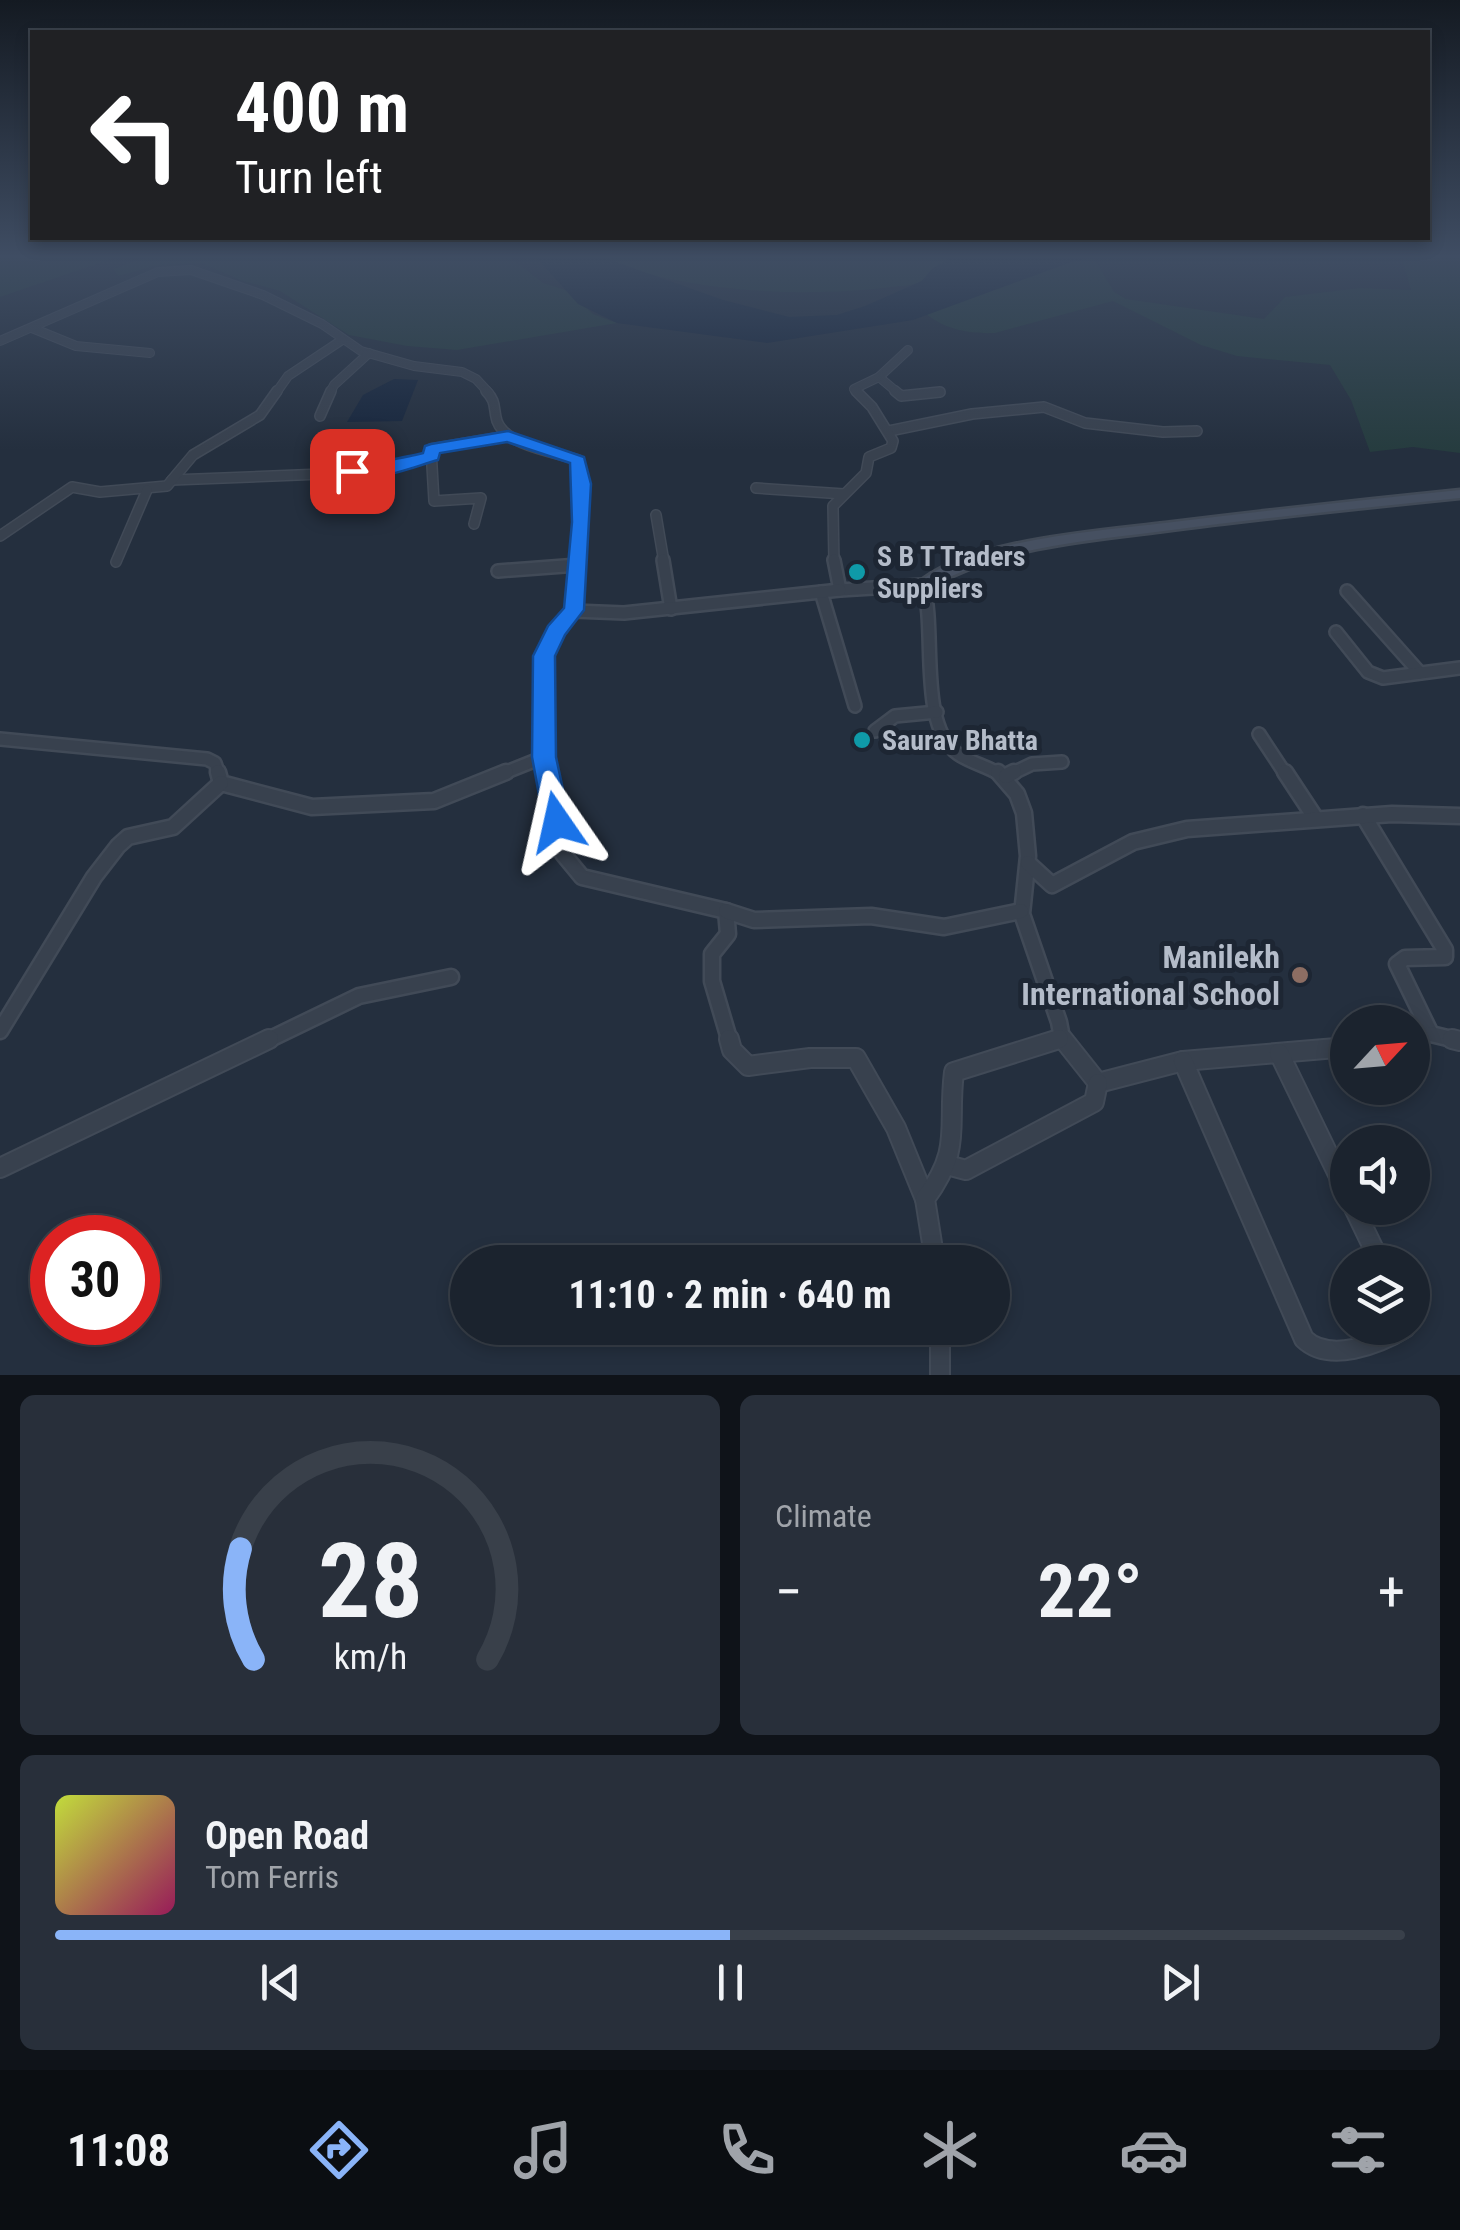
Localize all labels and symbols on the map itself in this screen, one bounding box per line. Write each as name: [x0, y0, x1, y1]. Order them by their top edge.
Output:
pin: [310, 429, 395, 514]
place label: S B T Traders Suppliers: [877, 540, 1026, 605]
marker: S B T Traders Suppliers: [846, 561, 868, 583]
place label: Saurav Bhatta: [882, 724, 1038, 757]
marker: Saurav Bhatta: [851, 729, 873, 751]
position arrow: [505, 770, 609, 874]
place label: Manilekh International School: [1021, 938, 1280, 1013]
marker: Manilekh International School: [1289, 964, 1311, 986]
north arrow: [1330, 1005, 1430, 1105]
speed limit sign: 30: [30, 1215, 160, 1345]

